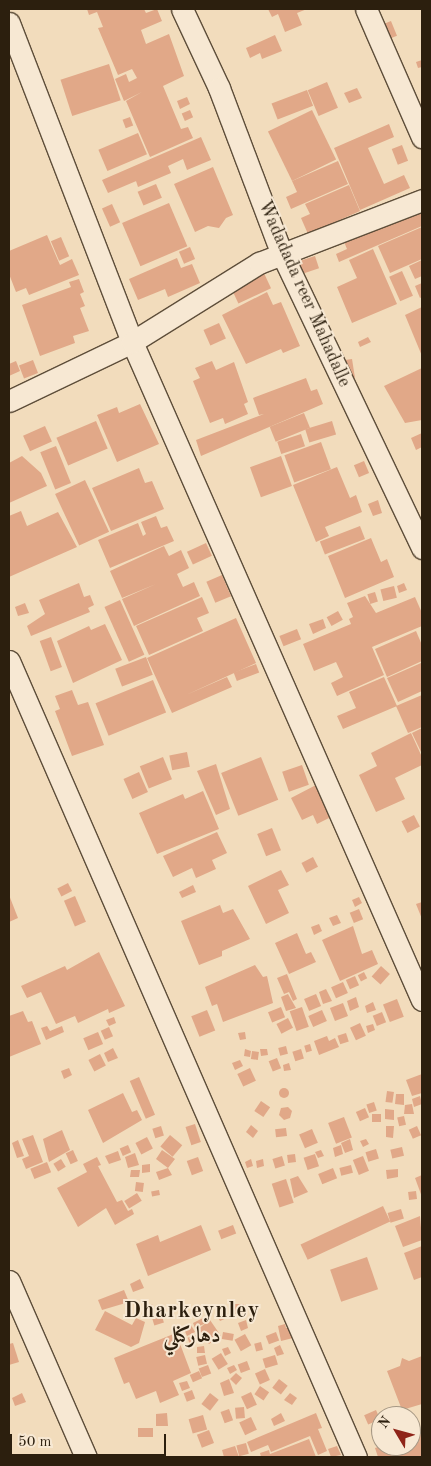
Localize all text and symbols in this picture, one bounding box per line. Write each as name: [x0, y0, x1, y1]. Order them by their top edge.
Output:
street label: Wadadada reer Mahadalle: [253, 197, 355, 391]
district label: Dharkeynley دهاركنلي: [122, 1298, 262, 1350]
north arrow: [371, 1406, 421, 1456]
text: N: [376, 1414, 394, 1431]
scale bar: [12, 1424, 169, 1456]
text: 50 m: [18, 1435, 52, 1450]

